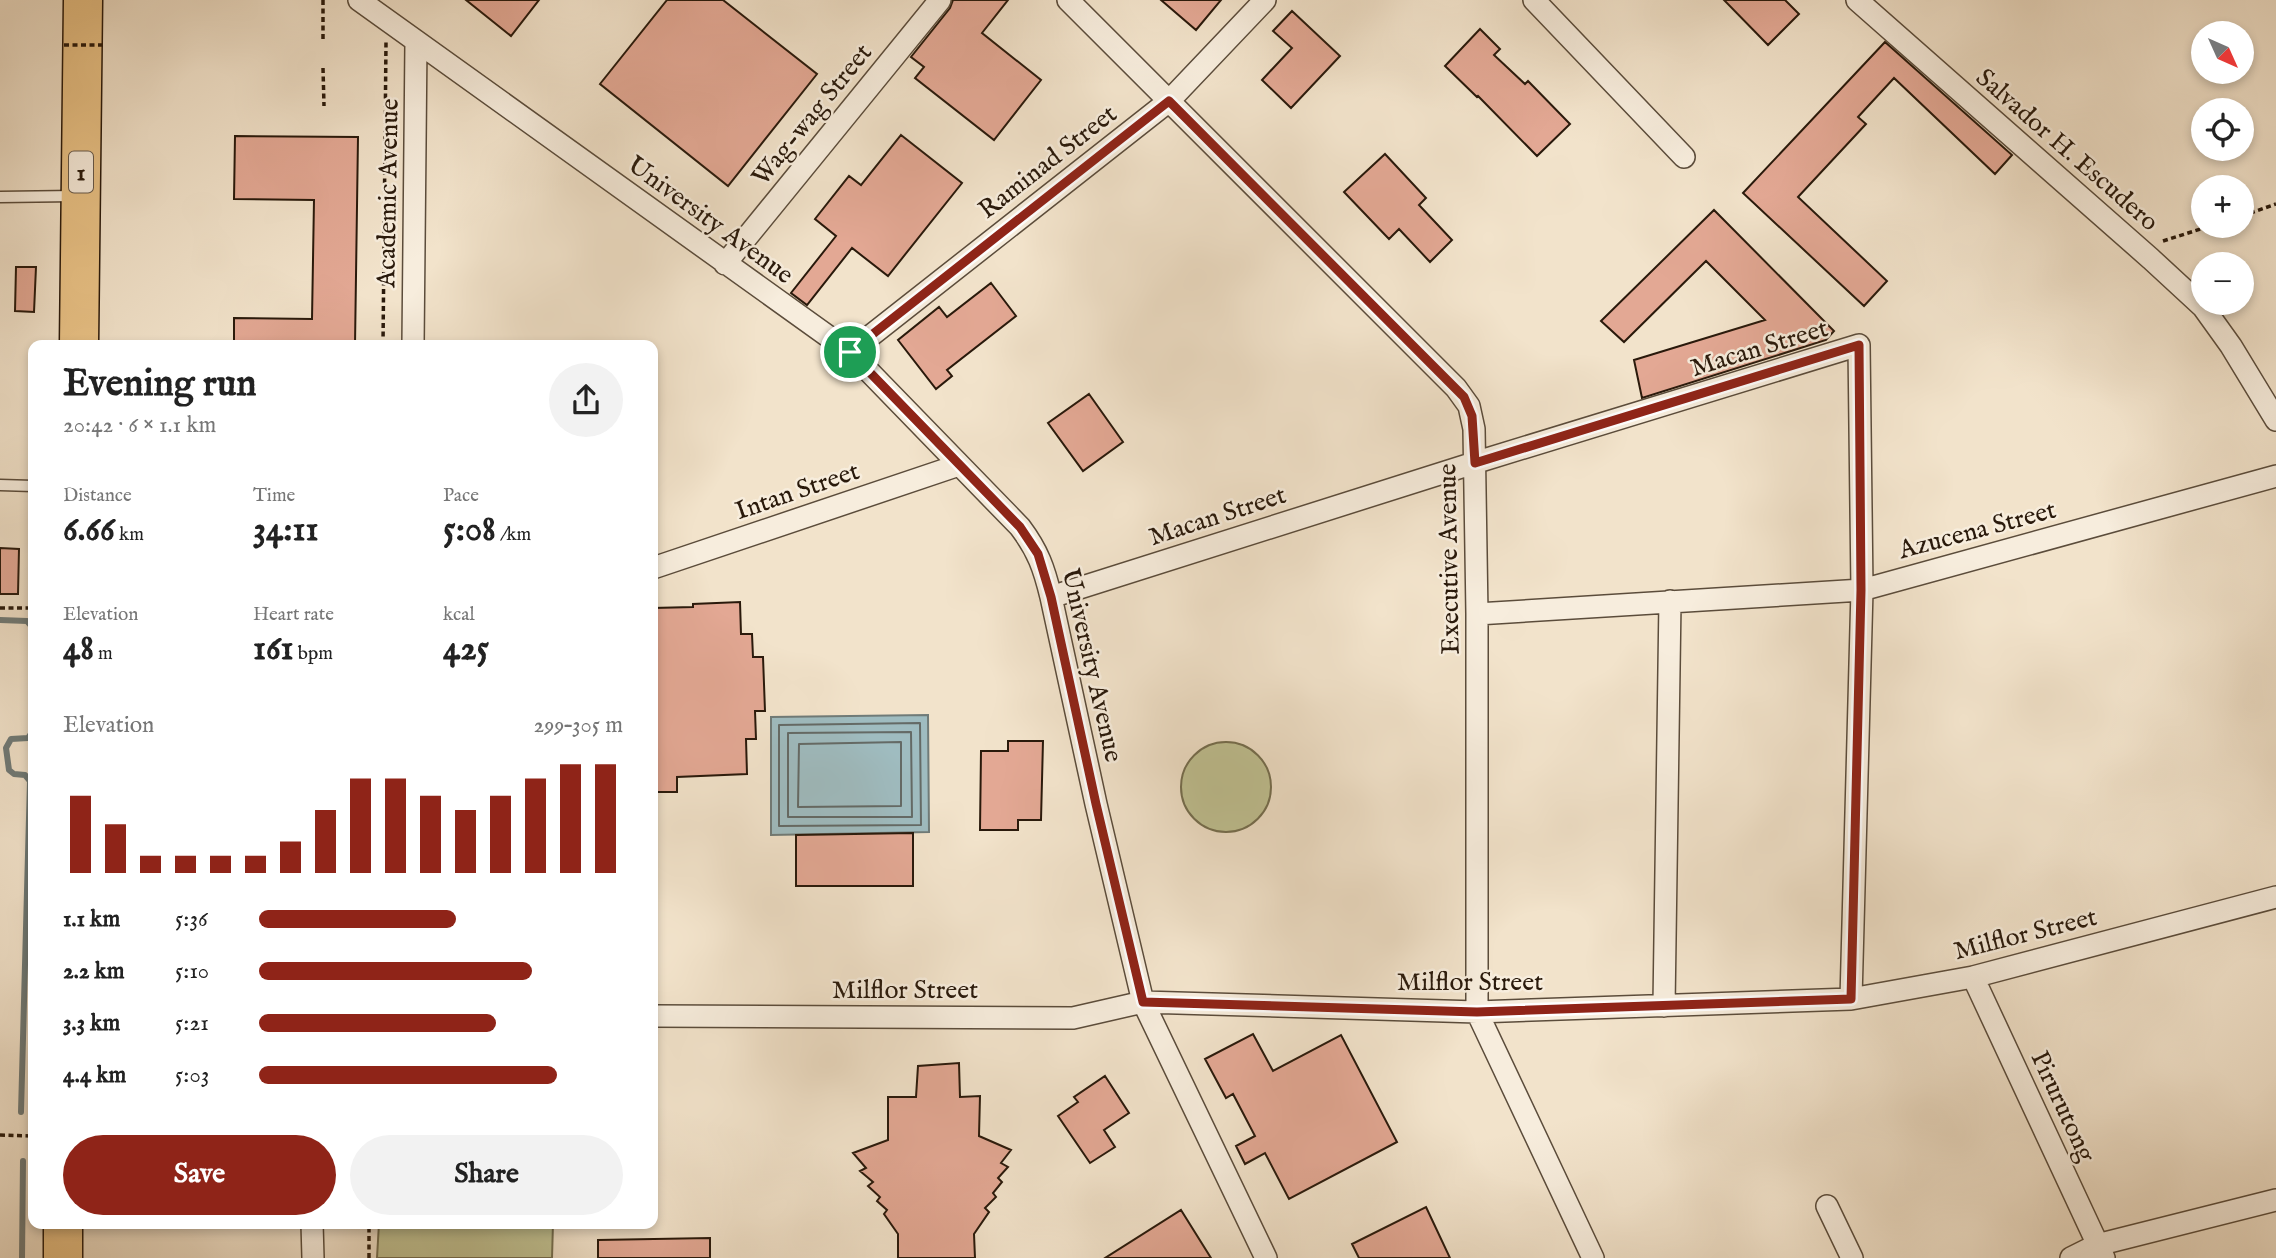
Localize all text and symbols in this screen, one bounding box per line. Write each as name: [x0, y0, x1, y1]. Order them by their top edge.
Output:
north arrow: [2191, 21, 2254, 84]
map controls: [2191, 21, 2254, 315]
street label: Wag-wag Street: [745, 37, 880, 193]
street label: Salvador H. Escudero: [1969, 62, 2165, 239]
street label: Academic Avenue: [370, 98, 407, 289]
street label: Raminad Street: [972, 98, 1124, 227]
button: locate: [2191, 98, 2254, 161]
street label: University Avenue: [620, 149, 800, 292]
road number: 1: [69, 152, 93, 192]
button: +: [2191, 175, 2254, 238]
button: −: [2191, 252, 2254, 315]
street label: Macan Street: [1687, 312, 1832, 385]
pin: [820, 322, 880, 382]
icon: arrive: [831, 333, 869, 371]
text: Evening run: [63, 361, 257, 409]
button: share: [549, 363, 623, 437]
text: 20:42 · 6 × 1.1 km: [63, 411, 216, 440]
street label: Intan Street: [731, 455, 864, 528]
street label: Executive Avenue: [1431, 463, 1468, 655]
street label: Macan Street: [1145, 479, 1290, 554]
text: Distance: [63, 484, 132, 508]
text: Time: [253, 484, 295, 508]
text: Pace: [443, 484, 479, 508]
street label: Azucena Street: [1894, 494, 2060, 568]
text: 6.66: [63, 508, 115, 553]
text: 34:11: [253, 508, 319, 553]
text: 5:08: [443, 508, 496, 553]
text: km: [115, 523, 144, 547]
text: /km: [496, 523, 531, 547]
street label: University Avenue: [1053, 565, 1130, 765]
text: Elevation: [63, 603, 138, 627]
text: Heart rate: [253, 603, 334, 627]
text: kcal: [443, 603, 475, 627]
text: 48: [63, 627, 94, 672]
text: 161: [253, 627, 294, 672]
text: 425: [443, 627, 489, 672]
text: m: [94, 642, 113, 666]
text: bpm: [294, 642, 333, 666]
text: Elevation: [63, 711, 154, 740]
text: 299–305 m: [533, 711, 623, 740]
street label: Milflor Street: [1950, 901, 2100, 968]
text: 1.1 km: [63, 905, 120, 934]
text: 5:36: [175, 905, 208, 934]
text: 2.2 km: [63, 957, 125, 986]
text: 5:10: [175, 957, 209, 986]
street label: Milflor Street: [1397, 966, 1543, 999]
street label: Milflor Street: [832, 974, 978, 1007]
text: 3.3 km: [63, 1009, 120, 1038]
text: 5:21: [175, 1009, 209, 1038]
street label: Pirurutong: [2023, 1046, 2103, 1168]
text: 4.4 km: [63, 1061, 126, 1090]
text: 5:03: [175, 1061, 209, 1090]
button: Save: [63, 1135, 336, 1215]
button: Share: [350, 1135, 623, 1215]

